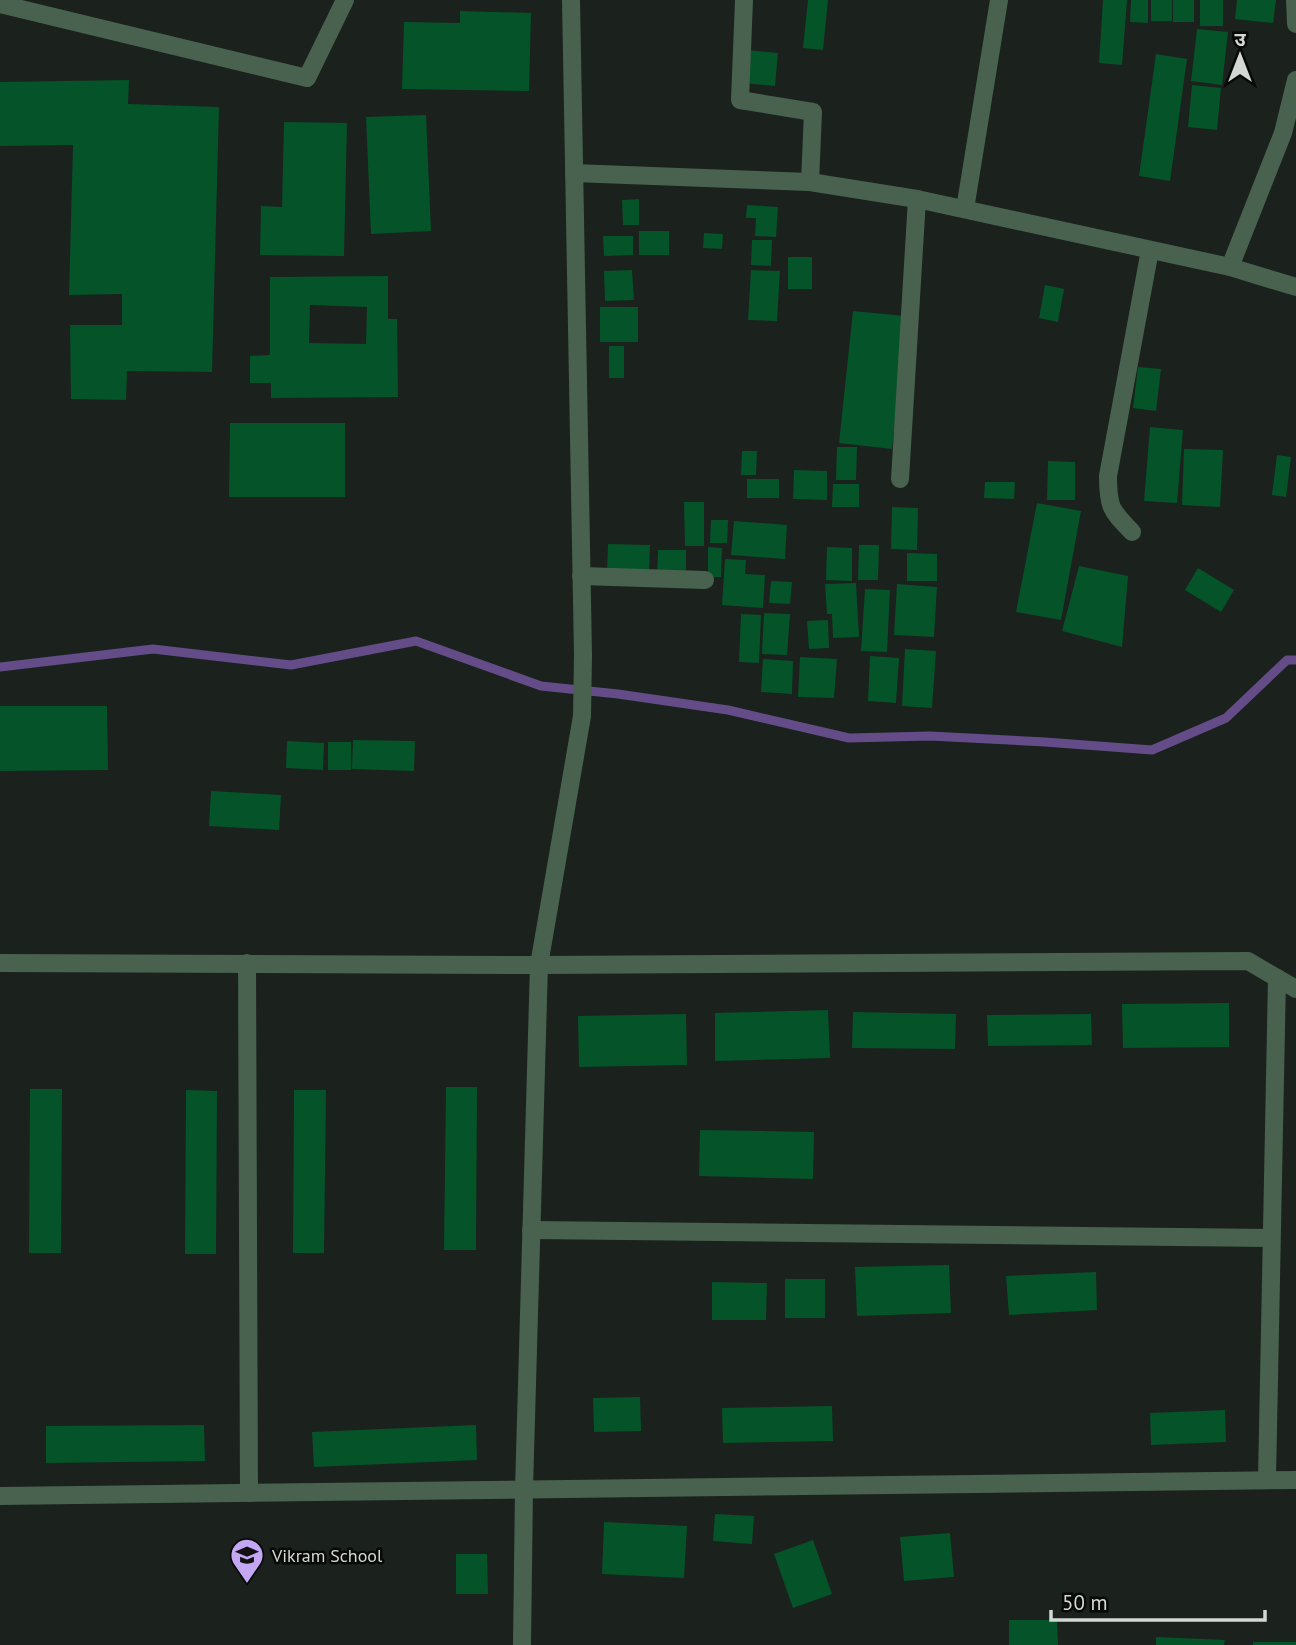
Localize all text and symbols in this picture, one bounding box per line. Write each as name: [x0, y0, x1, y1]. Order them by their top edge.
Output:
north arrow: [1205, 21, 1275, 91]
text: उ: [1234, 27, 1246, 51]
school or university icon: Vikram School: [228, 1536, 266, 1585]
place label: Vikram School: [271, 1544, 383, 1567]
scale bar: [1051, 1578, 1264, 1622]
text: 50 m: [1062, 1589, 1108, 1616]

